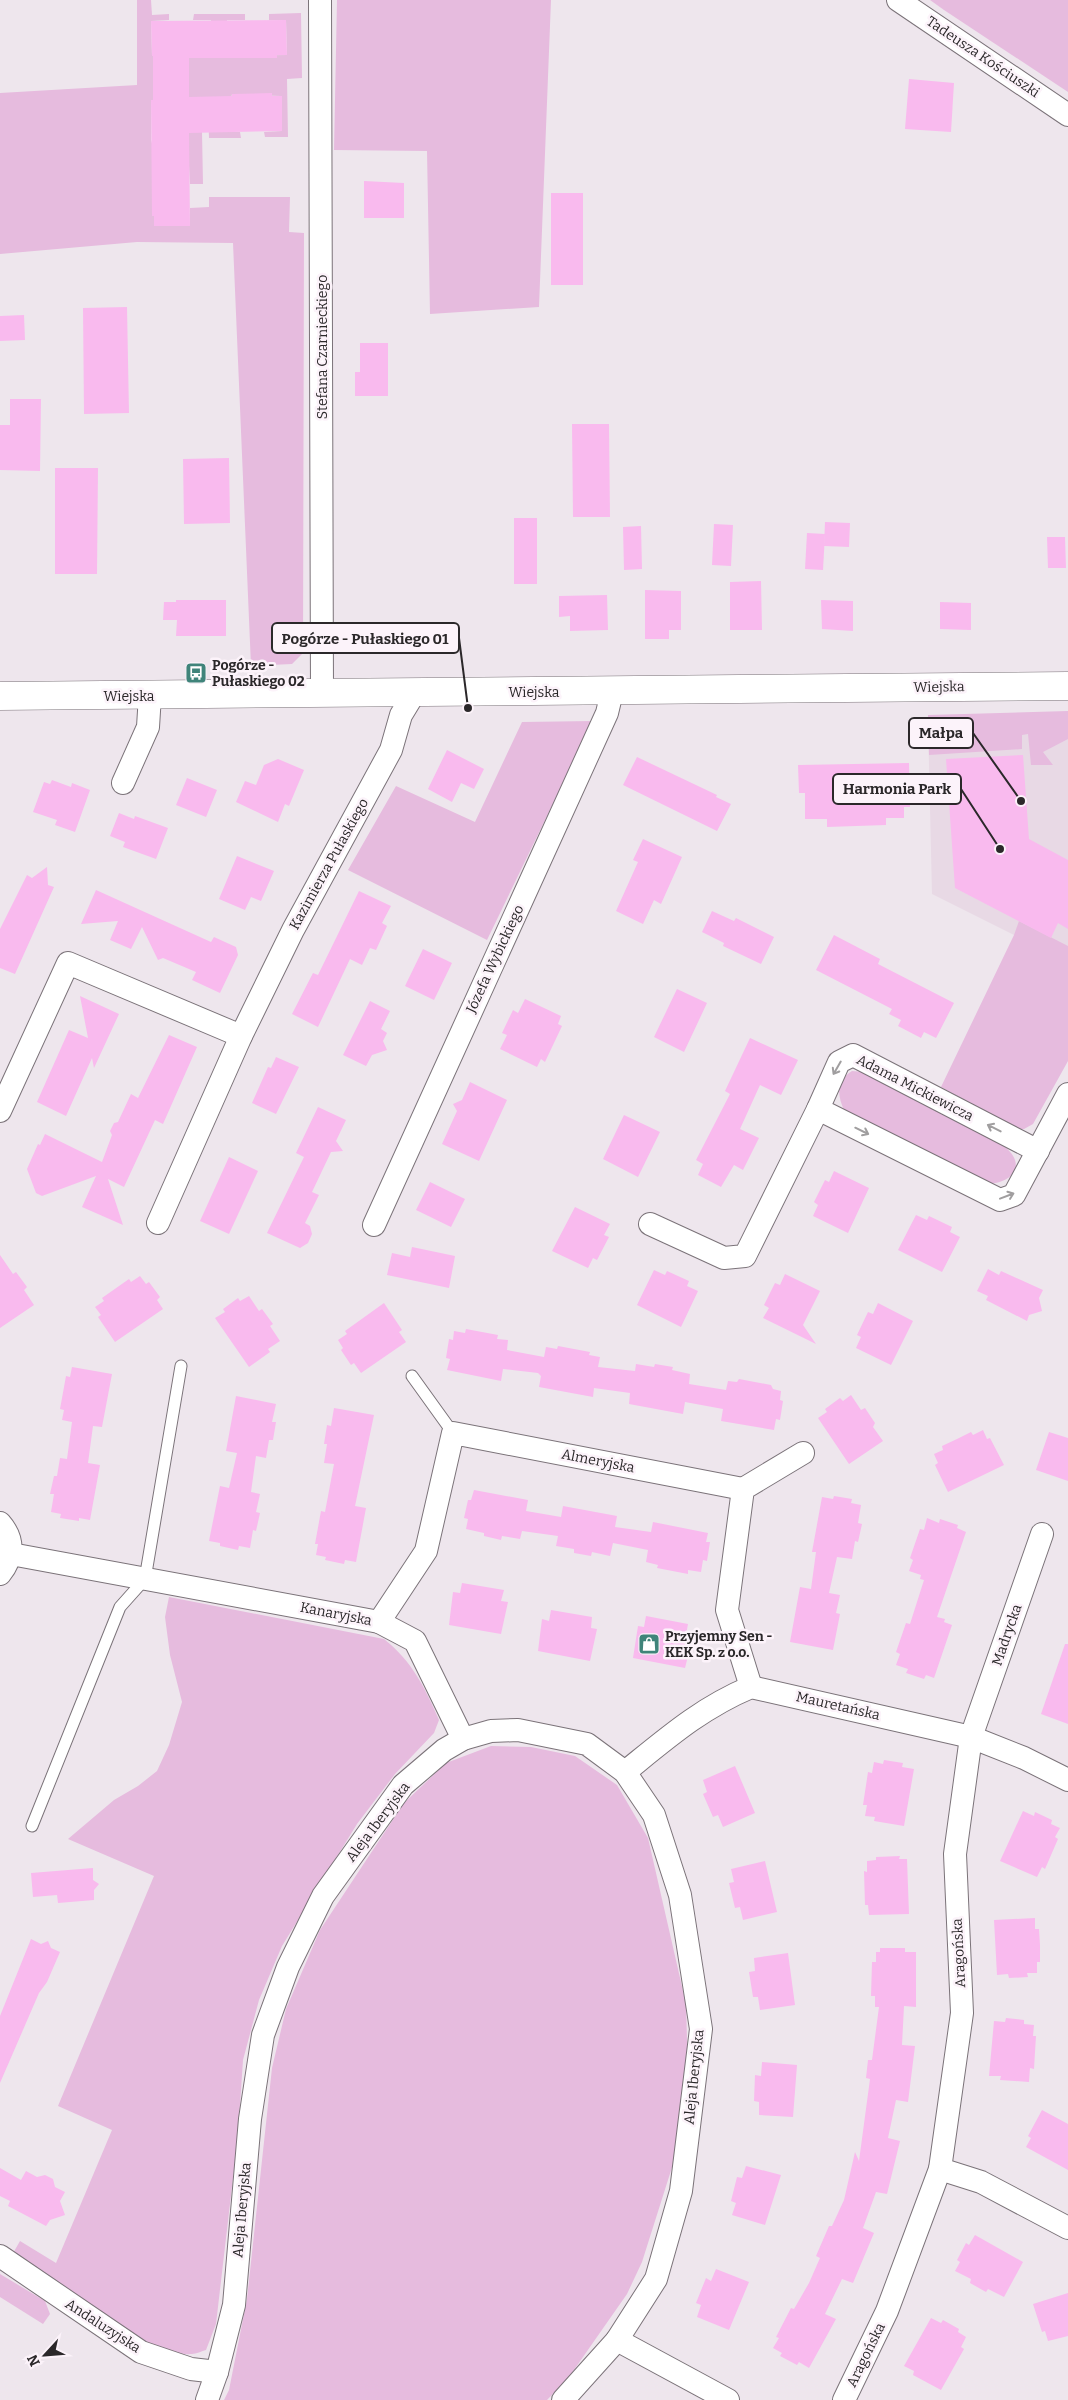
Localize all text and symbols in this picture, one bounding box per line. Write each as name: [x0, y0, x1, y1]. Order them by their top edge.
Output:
street label: Tadeusza Kościuszki: [923, 13, 1043, 101]
street label: Stefana Czarnieckiego: [314, 275, 331, 419]
callout: Pogórze - Pułaskiego 01: [272, 623, 459, 653]
text: Pogórze - Pułaskiego 01: [282, 630, 449, 648]
place label: Pogórze - Pułaskiego 02: [212, 657, 305, 690]
bus stop icon: Pogórze - Pułaskiego 02: [184, 661, 208, 685]
street label: Wiejska: [913, 678, 965, 696]
street label: Wiejska: [509, 684, 560, 701]
street label: Wiejska: [104, 688, 155, 705]
callout: Małpa: [909, 718, 973, 748]
text: Małpa: [919, 724, 964, 742]
callout: Harmonia Park: [833, 774, 961, 804]
text: Harmonia Park: [843, 780, 951, 798]
street label: Kazimierza Pułaskiego: [286, 795, 372, 933]
street label: Józefa Wybickiego: [462, 902, 527, 1017]
street label: Adama Mickiewicza: [854, 1051, 977, 1125]
one-way arrow: [832, 1061, 843, 1075]
one-way arrow: [987, 1123, 1002, 1132]
one-way arrow: [854, 1126, 869, 1136]
one-way arrow: [999, 1191, 1014, 1201]
street label: Almeryjska: [560, 1446, 636, 1476]
street label: Kanaryjska: [299, 1599, 374, 1629]
street label: Madrycka: [989, 1602, 1026, 1668]
place label: Przyjemny Sen - KEK Sp. z o.o.: [665, 1628, 772, 1661]
shop icon: Przyjemny Sen - KEK Sp. z o.o.: [637, 1632, 661, 1656]
street label: Mauretańska: [794, 1688, 882, 1724]
street label: Aleja Iberyjska: [342, 1778, 414, 1865]
street label: Aragońska: [949, 1918, 969, 1988]
street label: Aleja Iberyjska: [681, 2028, 707, 2125]
street label: Aleja Iberyjska: [229, 2161, 255, 2258]
street label: Andaluzyjska: [62, 2295, 144, 2357]
street label: Aragońska: [843, 2320, 889, 2390]
north arrow: [20, 2330, 70, 2380]
text: N: [24, 2352, 44, 2369]

